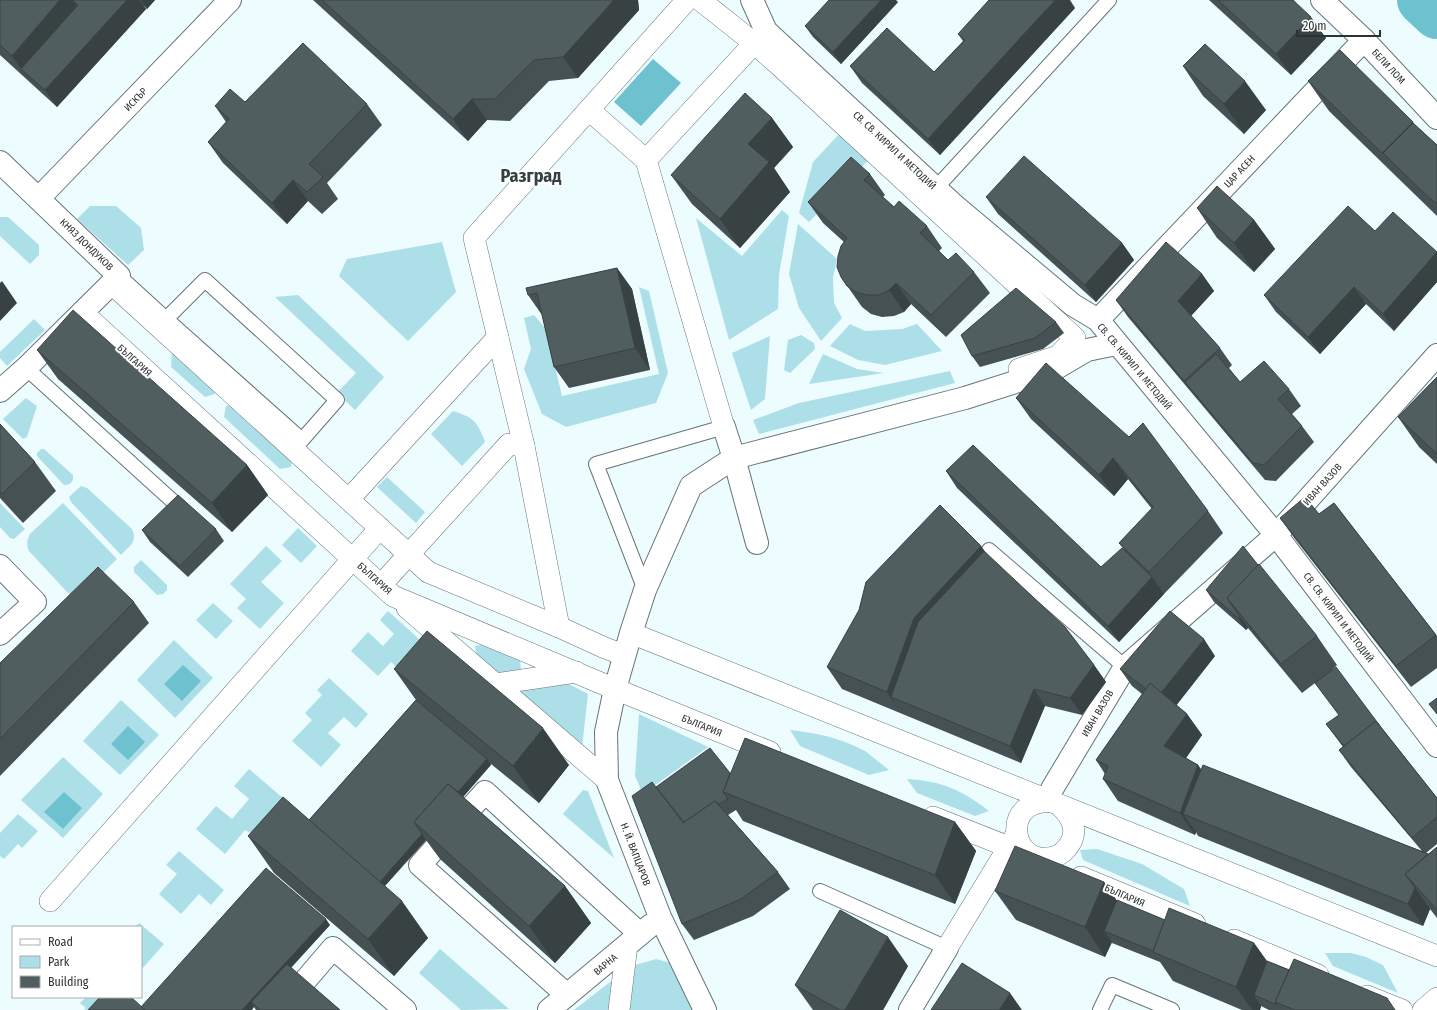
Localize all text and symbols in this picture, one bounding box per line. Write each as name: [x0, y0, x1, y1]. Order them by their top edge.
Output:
scale bar: [1297, 12, 1380, 38]
text: 20 m: [1303, 19, 1327, 33]
street label: БЕЛИ ЛОМ: [1369, 47, 1407, 87]
street label: ИСКЪР: [122, 85, 150, 114]
street label: СВ. СВ. КИРИЛ И МЕТОДИЙ: [850, 108, 939, 192]
street label: ЦАР АСЕН: [1222, 153, 1258, 190]
district label: Разград: [501, 165, 561, 187]
street label: КНЯЗ ДОНДУКОВ: [57, 216, 116, 273]
street label: СВ. СВ. КИРИЛ И МЕТОДИЙ: [1094, 320, 1175, 412]
street label: БЪЛГАРИЯ: [114, 342, 154, 379]
street label: ИВАН ВАЗОВ: [1301, 461, 1345, 508]
street label: БЪЛГАРИЯ: [354, 560, 394, 597]
street label: СВ. СВ. КИРИЛ И МЕТОДИЙ: [1300, 570, 1377, 665]
street label: ИВАН ВАЗОВ: [1079, 688, 1117, 739]
street label: БЪЛГАРИЯ: [680, 712, 724, 739]
street label: Н. Й. ВАПЦАРОВ: [618, 821, 654, 888]
street label: БЪЛГАРИЯ: [1103, 882, 1147, 910]
legend: [12, 926, 142, 998]
text: Road: [48, 935, 73, 949]
street label: ВАРНА: [591, 951, 620, 978]
text: Park: [48, 955, 70, 969]
text: Building: [48, 975, 89, 989]

